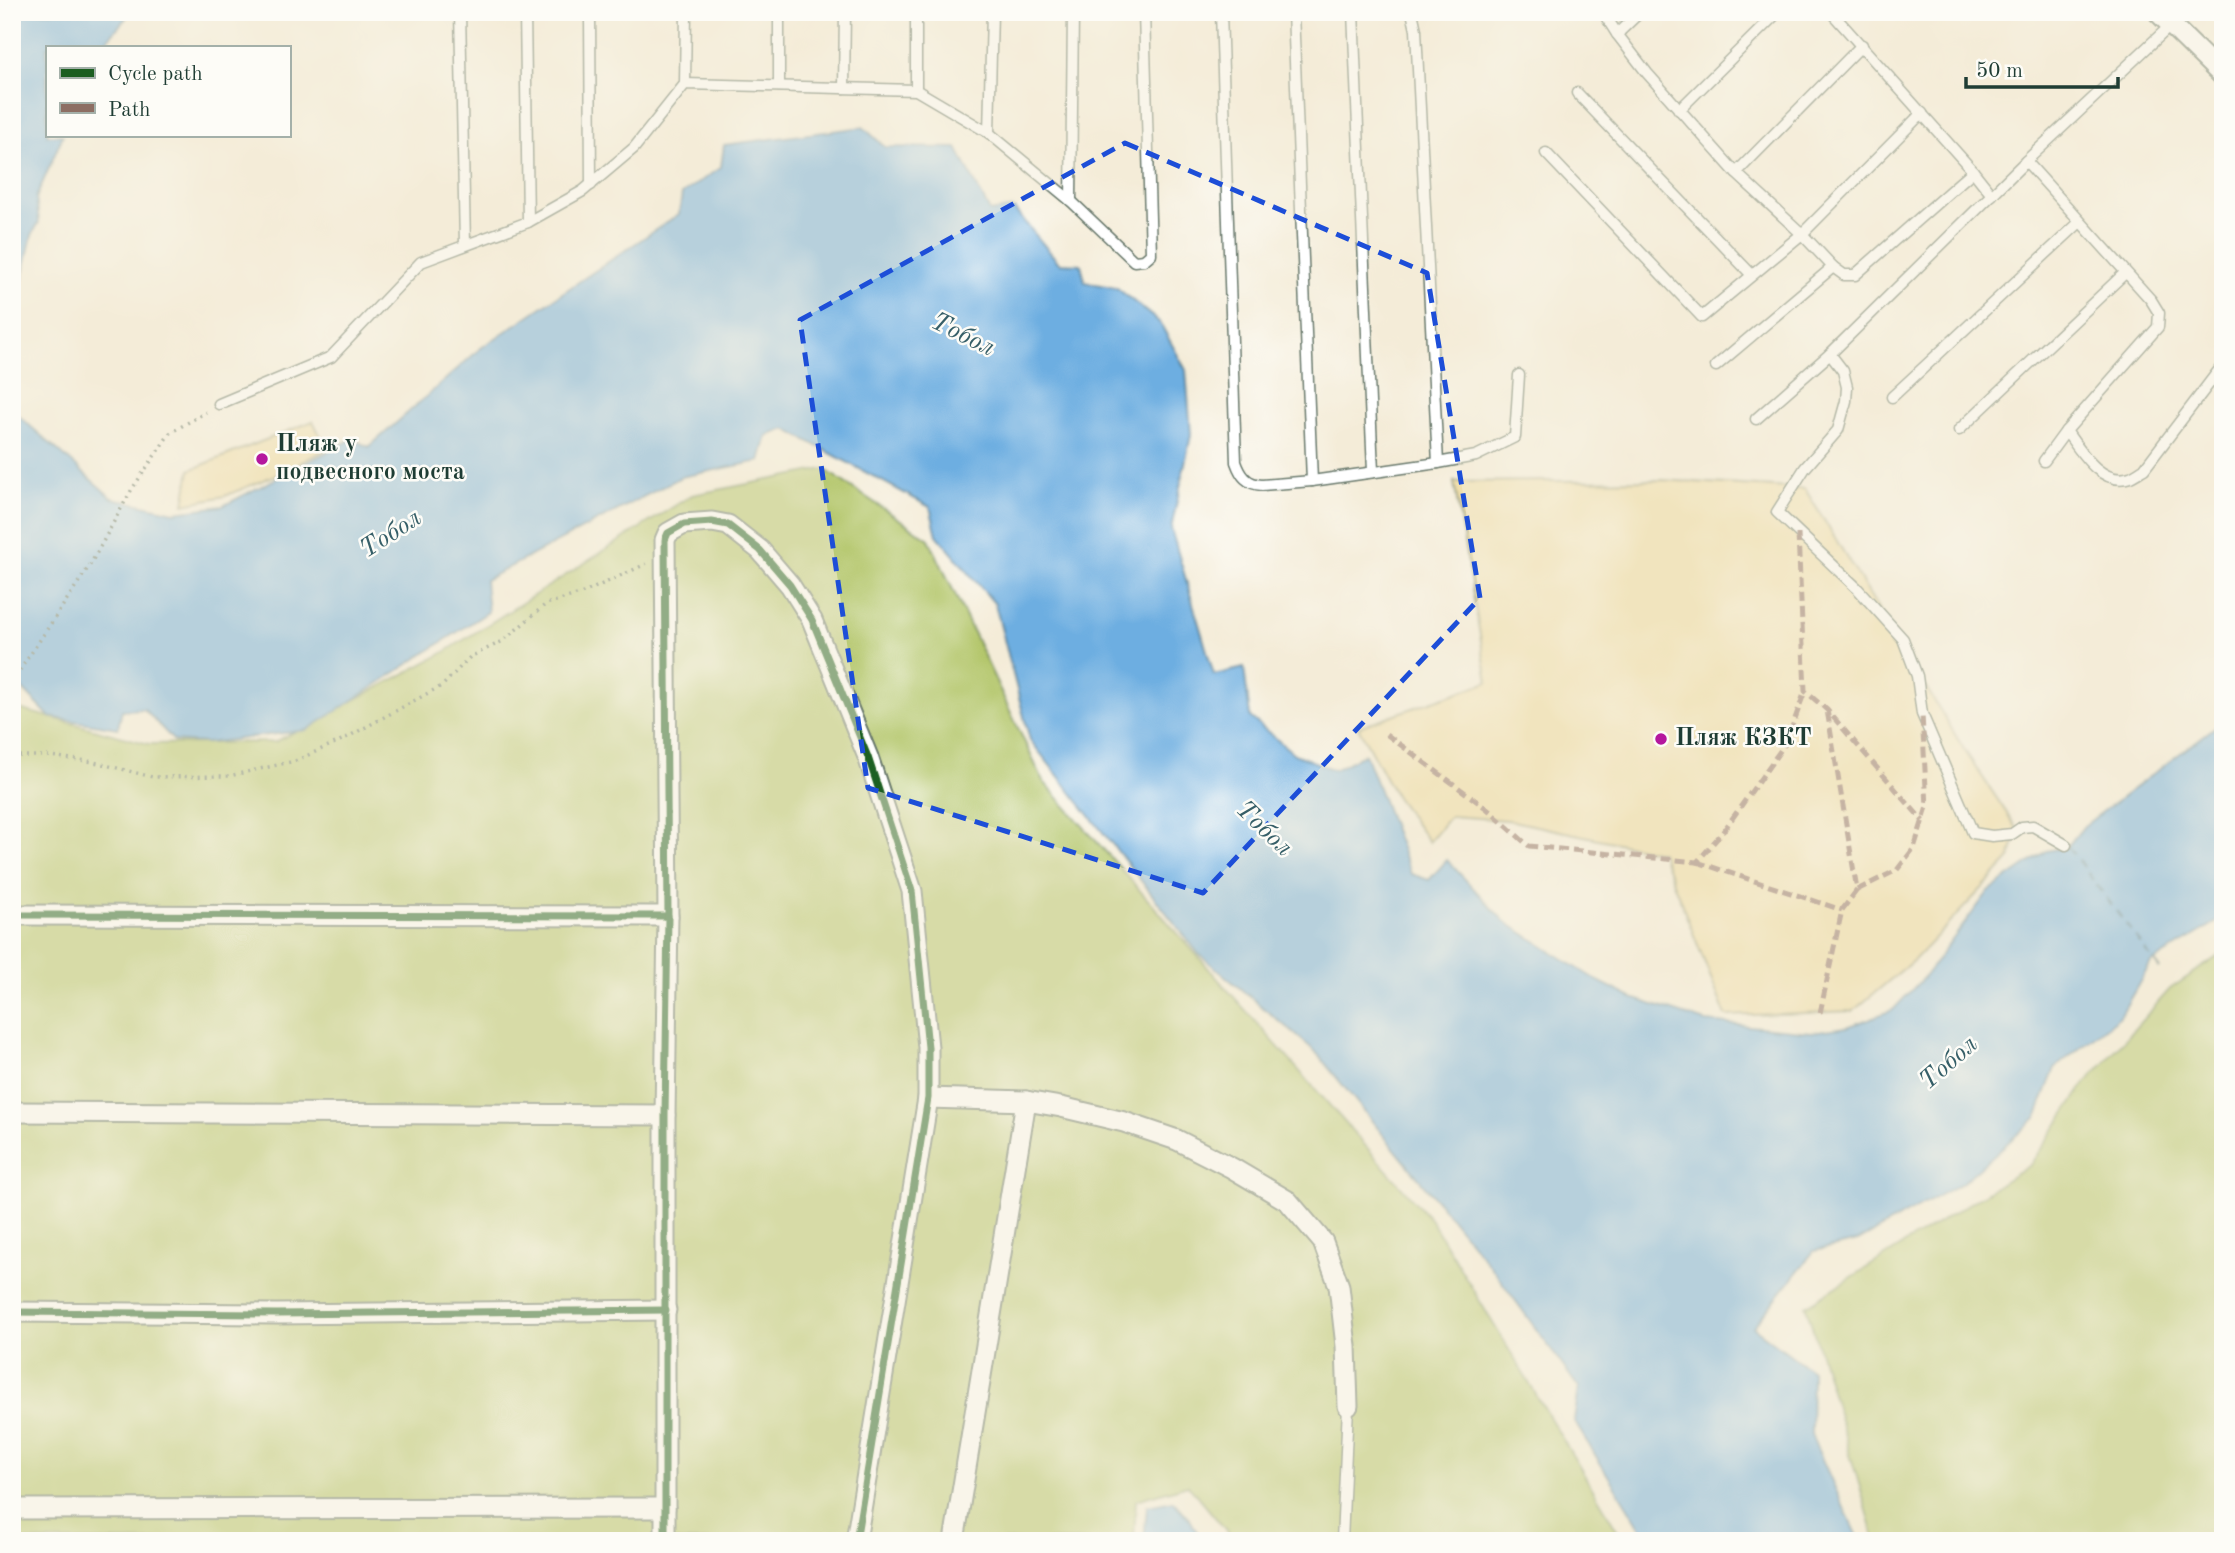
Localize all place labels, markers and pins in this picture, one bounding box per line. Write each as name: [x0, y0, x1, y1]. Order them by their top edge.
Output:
place label: Пляж у подвесного моста: [276, 433, 465, 485]
marker: Пляж у подвесного моста: [254, 451, 270, 467]
place label: Пляж КЗКТ: [1675, 727, 1812, 751]
marker: Пляж КЗКТ: [1653, 731, 1669, 747]

